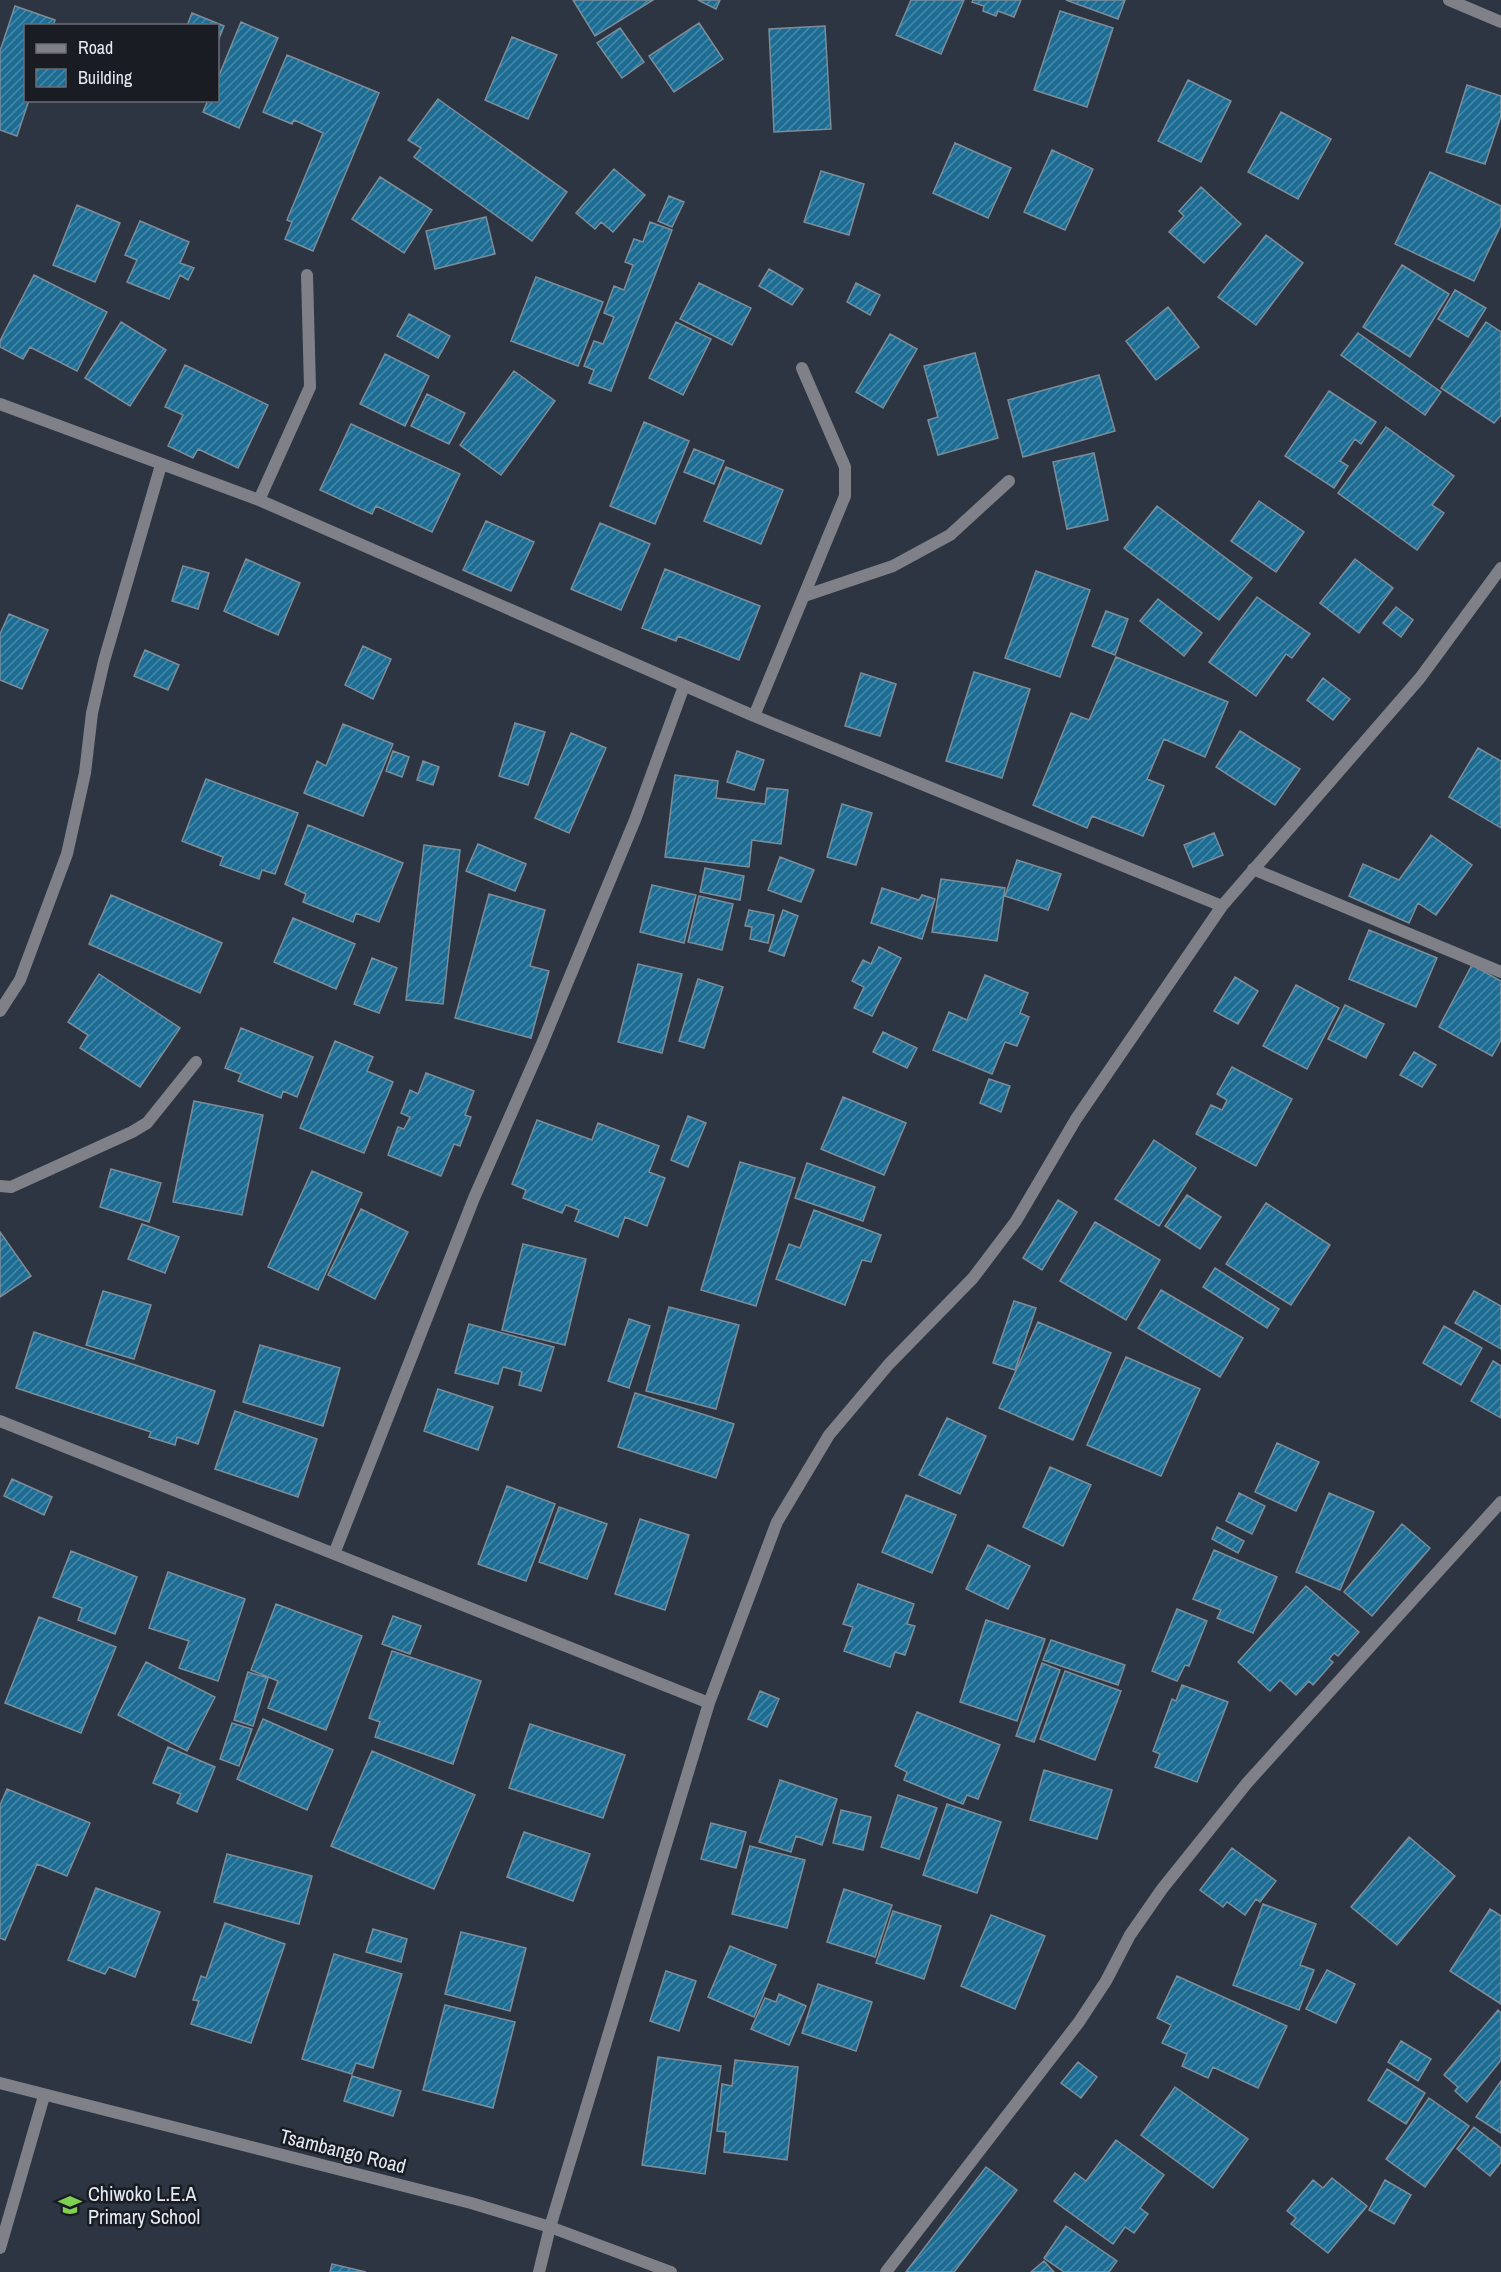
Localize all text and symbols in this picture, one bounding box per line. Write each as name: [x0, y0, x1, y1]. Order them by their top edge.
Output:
legend: [24, 24, 219, 102]
text: Road: [78, 35, 113, 60]
text: Building: [78, 65, 133, 90]
street label: Tsambango Road: [277, 2122, 409, 2179]
place label: Chiwoko L.E.A Primary School: [88, 2180, 200, 2230]
school or university icon: Chiwoko L.E.A Primary School: [57, 2192, 83, 2218]

